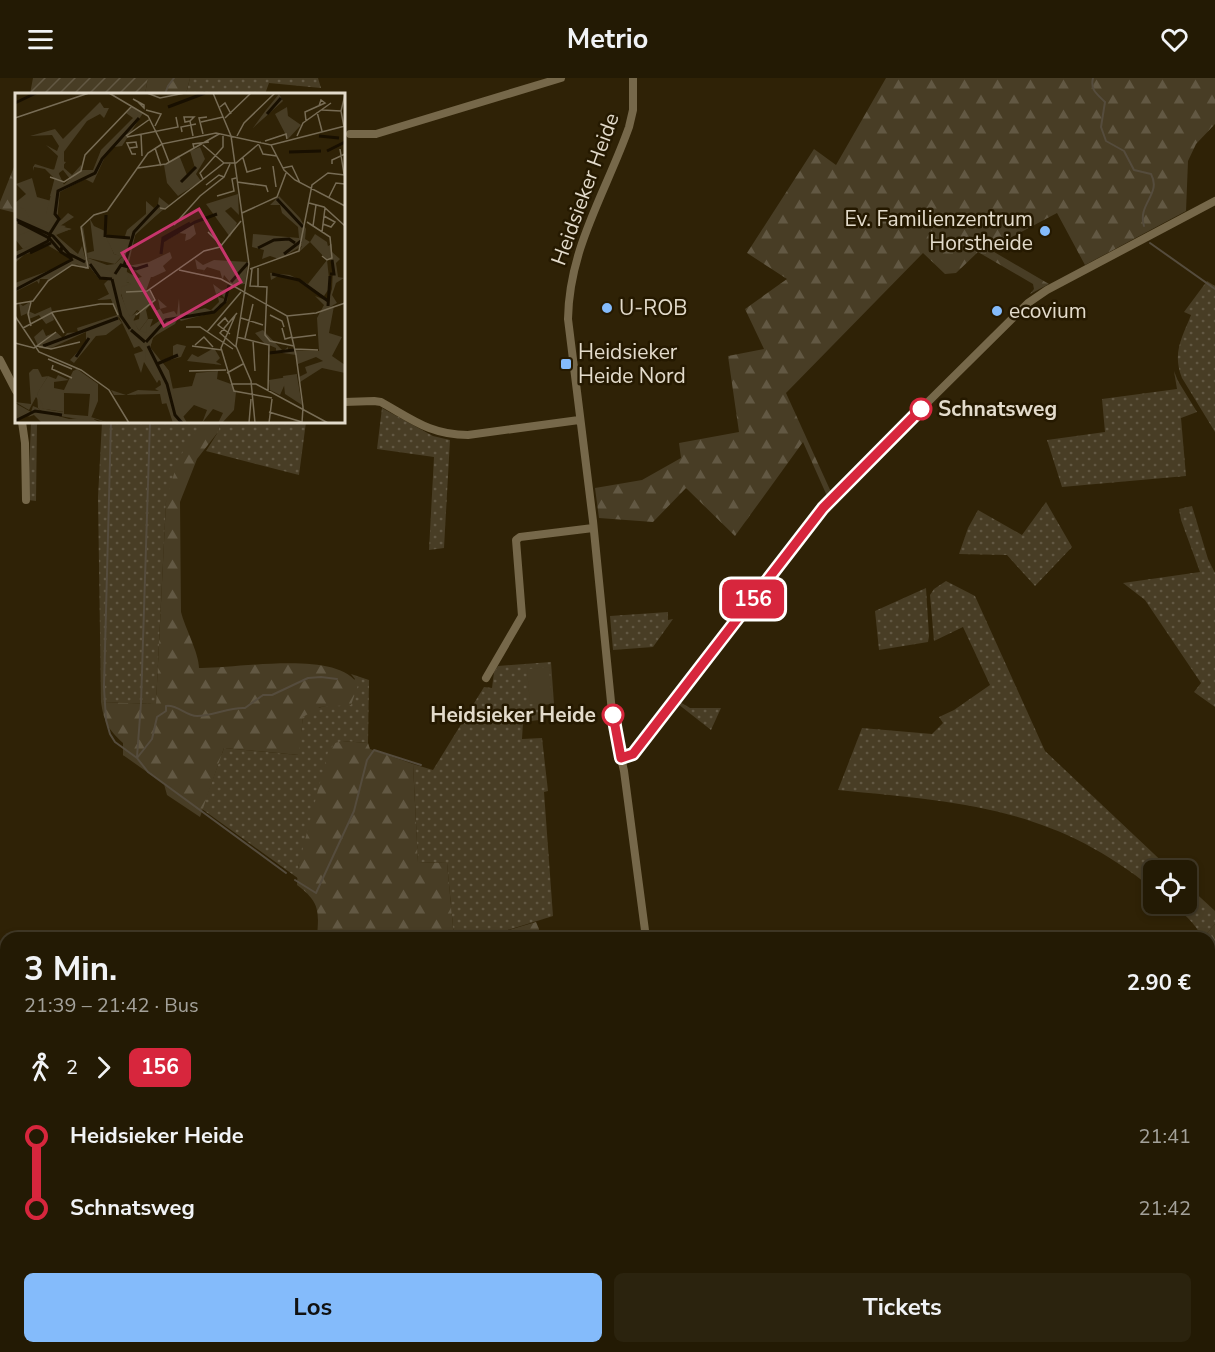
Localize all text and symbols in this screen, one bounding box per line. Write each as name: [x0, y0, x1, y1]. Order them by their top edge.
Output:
text: Metrio: [567, 21, 648, 58]
icon: menu: [24, 23, 57, 56]
icon: heart: [1158, 23, 1191, 56]
inset map: [15, 93, 345, 423]
street label: Heidsieker Heide: [544, 109, 626, 269]
place label: Ev. Familienzentrum Horstheide: [844, 205, 1033, 257]
marker: Ev. Familienzentrum Horstheide: [1038, 224, 1052, 238]
place label: U-ROB: [619, 294, 687, 322]
place label: ecovium: [1009, 297, 1087, 325]
marker: U-ROB: [600, 301, 614, 315]
marker: ecovium: [990, 304, 1004, 318]
place label: Heidsieker Heide Nord: [578, 338, 686, 390]
marker: Heidsieker Heide Nord: [559, 357, 573, 371]
place label: Schnatsweg: [938, 395, 1057, 423]
marker: Schnatsweg: [910, 398, 932, 420]
line badge: 156: [718, 580, 788, 618]
text: 156: [734, 585, 772, 613]
place label: Heidsieker Heide: [430, 701, 596, 729]
marker: Heidsieker Heide: [602, 704, 624, 726]
map controls: [1143, 860, 1197, 914]
button: locate: [1143, 860, 1197, 914]
text: 3 Min.: [24, 947, 117, 992]
text: 2.90 €: [1127, 968, 1191, 998]
text: 21:39 – 21:42 · Bus: [24, 992, 199, 1019]
icon: walk: [24, 1051, 57, 1084]
icon: forward: [87, 1051, 120, 1084]
text: 156: [141, 1053, 179, 1081]
text: 2: [66, 1054, 78, 1081]
text: Heidsieker Heide: [70, 1121, 244, 1151]
text: 21:41: [1138, 1123, 1191, 1150]
text: Schnatsweg: [70, 1193, 195, 1223]
text: 21:42: [1138, 1195, 1191, 1222]
button: Los: [24, 1273, 602, 1342]
button: Tickets: [614, 1273, 1191, 1342]

